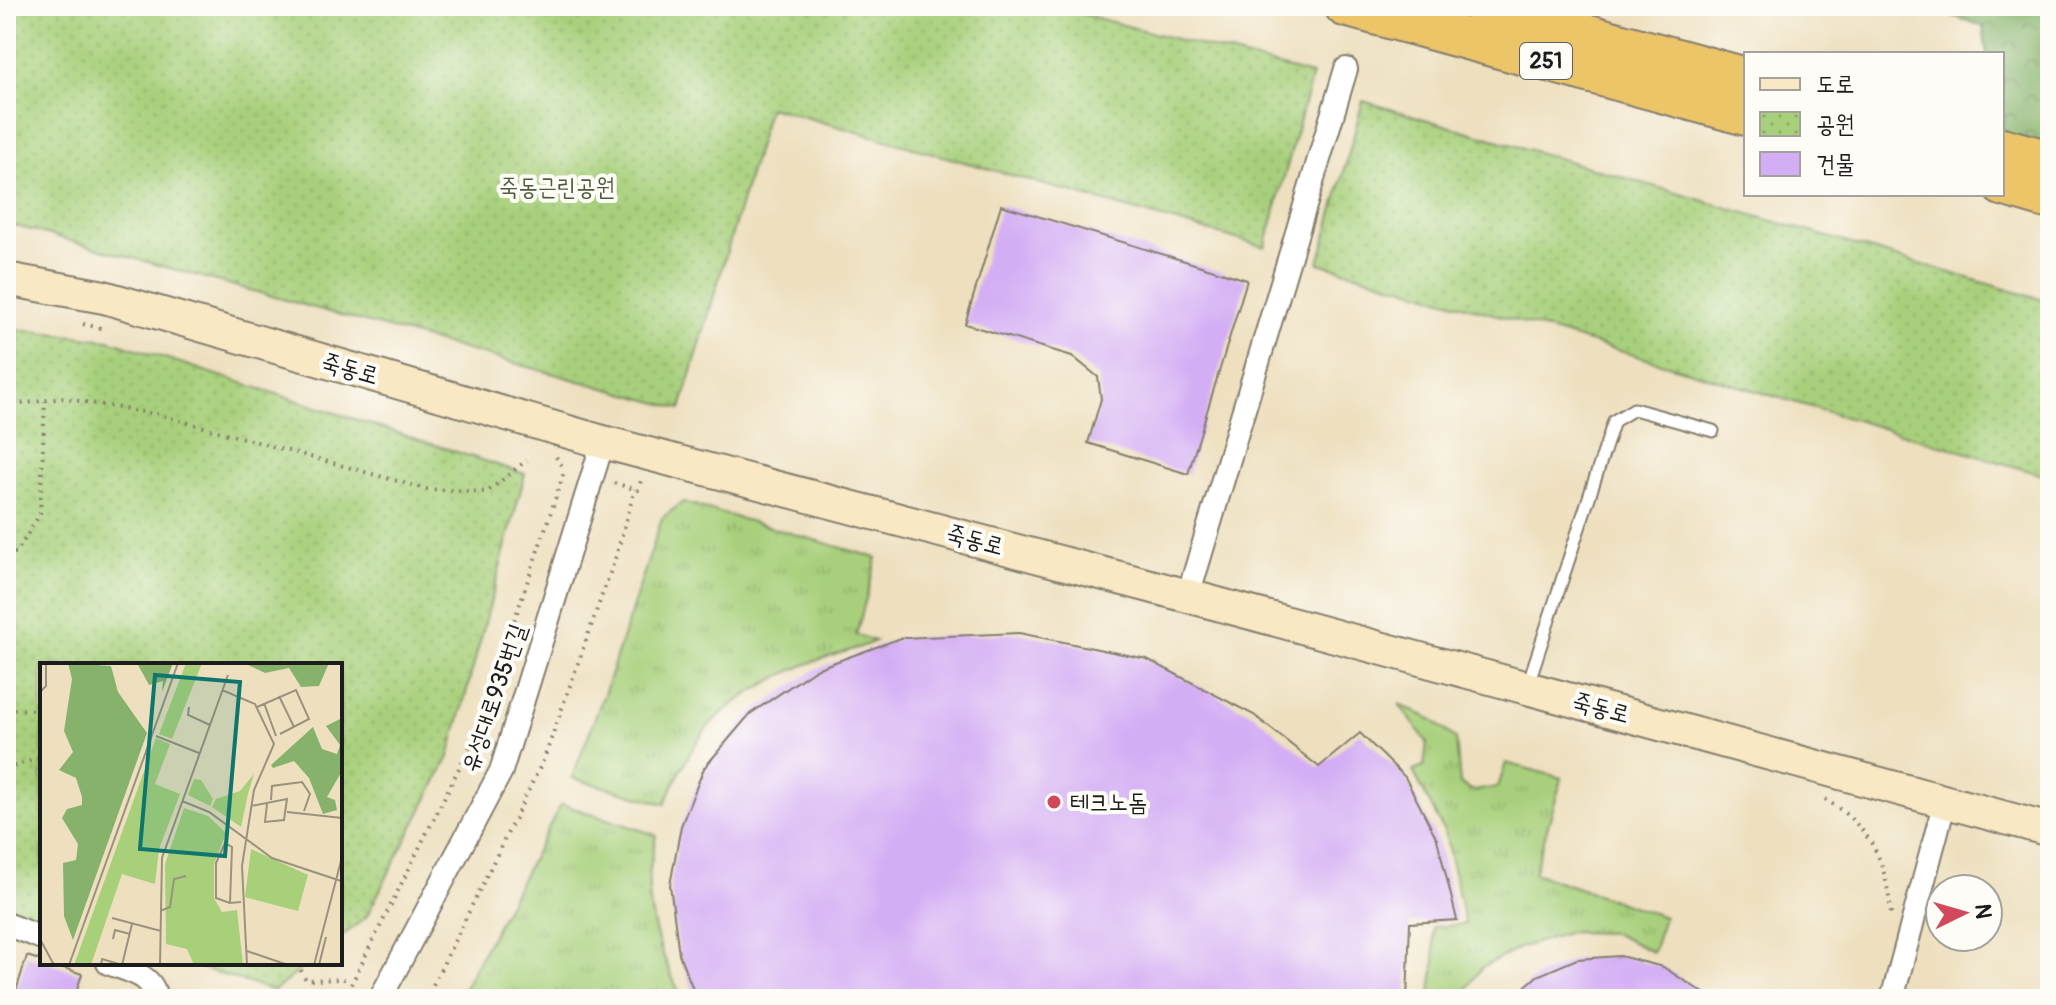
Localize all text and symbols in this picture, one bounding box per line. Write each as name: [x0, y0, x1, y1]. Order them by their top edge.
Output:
road number: 251: [1520, 43, 1572, 79]
legend: [1744, 52, 2004, 196]
text: 도로: [1816, 70, 1855, 99]
text: 공원: [1816, 110, 1855, 139]
text: 건물: [1816, 150, 1855, 179]
park label: 죽동근린공원: [499, 173, 615, 202]
street label: 죽동로: [318, 347, 382, 391]
street label: 죽동로: [943, 518, 1007, 562]
street label: 유성대로935번길: [455, 620, 533, 776]
inset map: [40, 663, 342, 965]
street label: 죽동로: [1569, 686, 1633, 730]
place label: 테크노돔: [1070, 788, 1147, 817]
marker: 테크노돔: [1045, 793, 1063, 811]
north arrow: [1924, 873, 2004, 953]
text: N: [1968, 903, 1998, 920]

